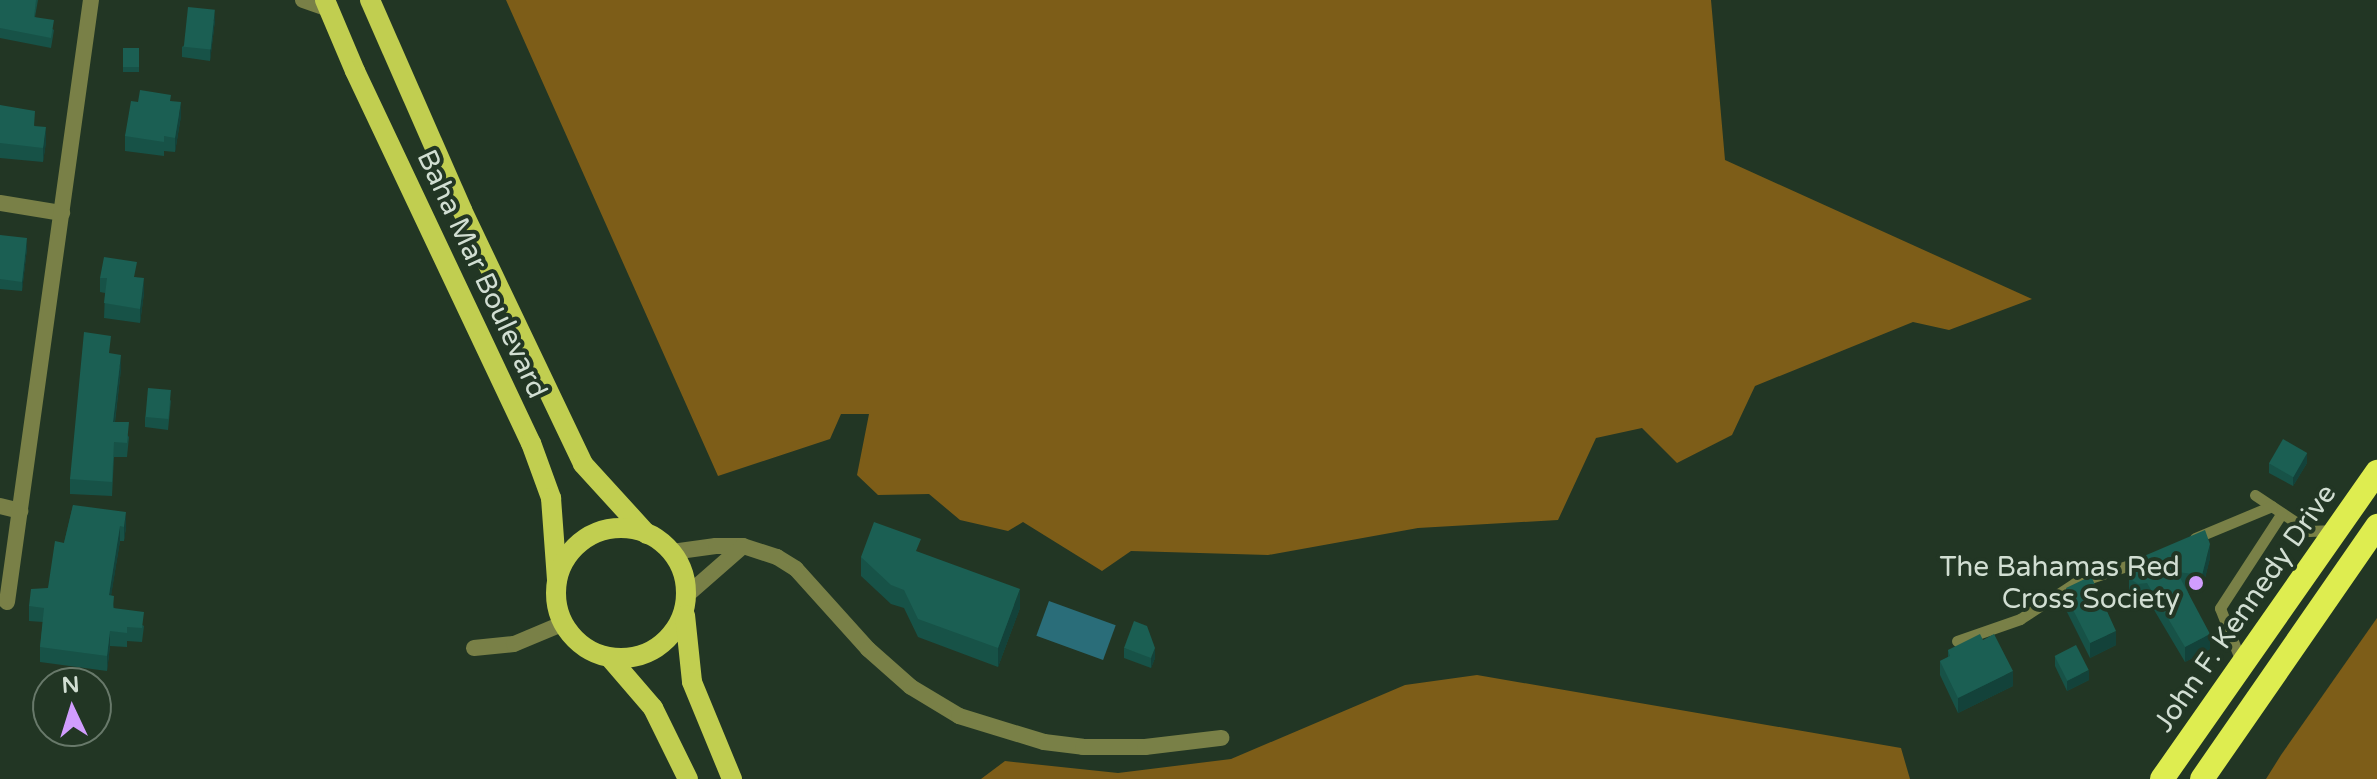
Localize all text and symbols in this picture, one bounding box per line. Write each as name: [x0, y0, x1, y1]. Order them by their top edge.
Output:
street label: Baha Mar Boulevard: [410, 144, 554, 404]
street label: John F. Kennedy Drive: [2147, 478, 2343, 738]
place label: The Bahamas Red Cross Society: [1939, 550, 2180, 616]
marker: The Bahamas Red Cross Society: [2187, 574, 2205, 592]
north arrow: [32, 667, 112, 747]
text: N: [61, 671, 80, 699]

